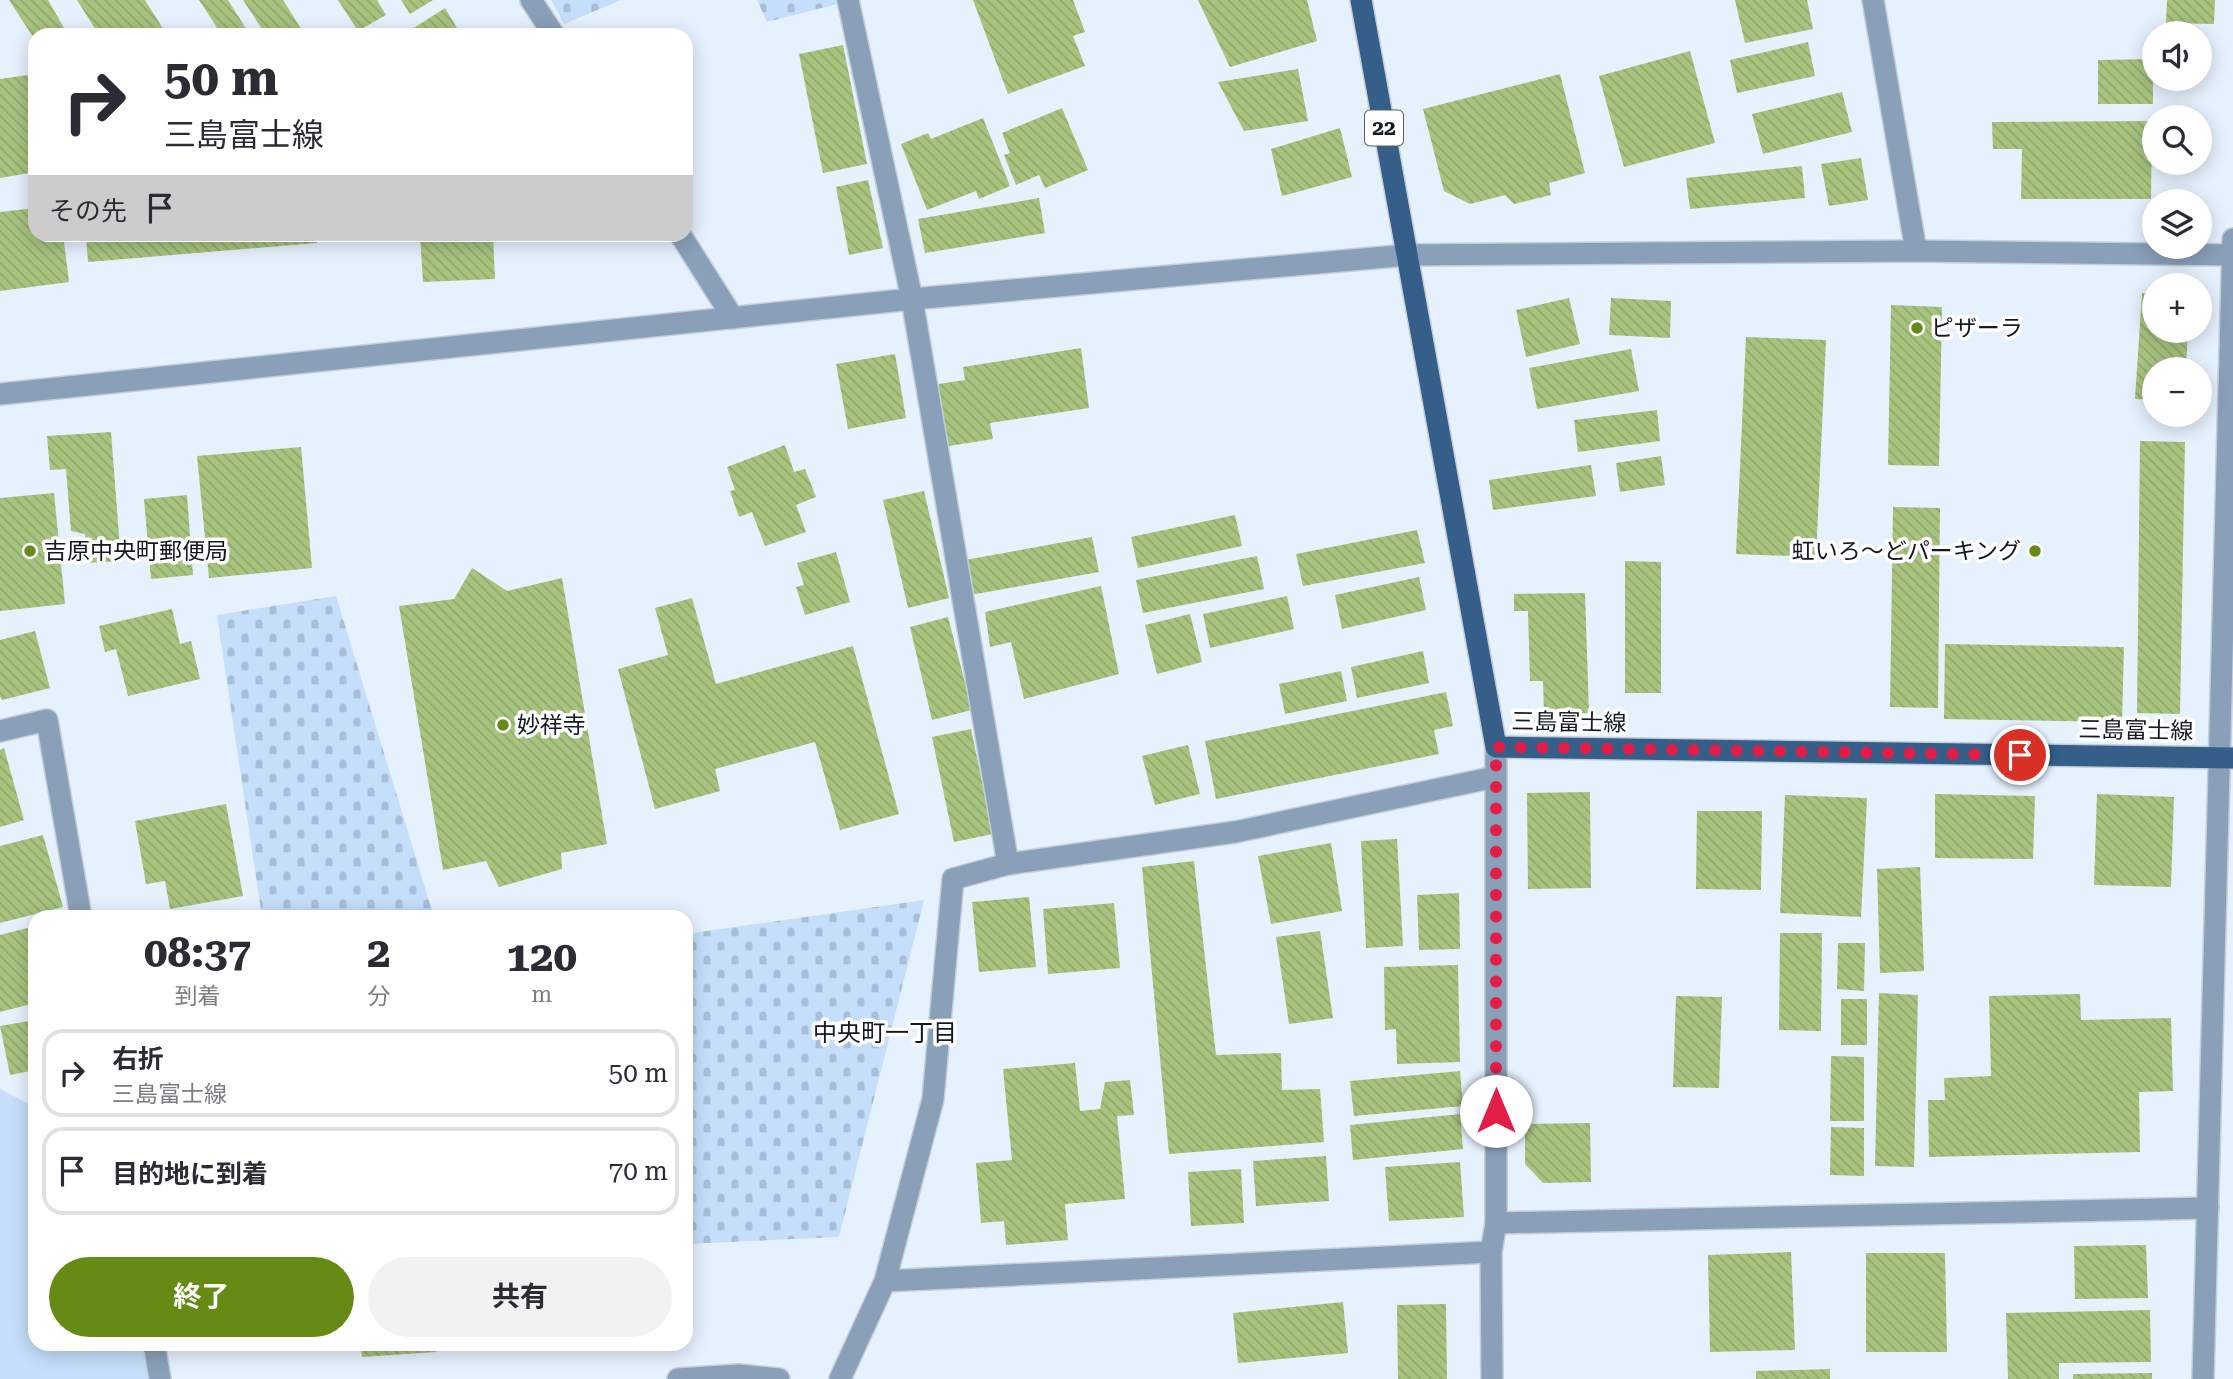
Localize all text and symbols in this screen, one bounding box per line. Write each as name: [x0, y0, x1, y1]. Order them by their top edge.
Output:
map controls: [2142, 21, 2212, 427]
button: sound: [2142, 21, 2212, 91]
text: 50 m: [164, 50, 279, 107]
icon: right: [49, 56, 140, 147]
button: search: [2142, 105, 2212, 175]
road number: 22: [1365, 110, 1403, 146]
text: 三島富士線: [164, 116, 324, 154]
icon: arrive: [141, 189, 179, 227]
button: layers: [2142, 189, 2212, 259]
text: その先: [49, 196, 127, 226]
button: +: [2142, 273, 2212, 343]
place label: ピザーラ: [1931, 315, 2023, 342]
marker: ピザーラ: [1909, 320, 1925, 336]
button: −: [2142, 357, 2212, 427]
place label: 吉原中央町郵便局: [44, 538, 228, 565]
place label: 虹いろ～どパーキング: [1792, 538, 2021, 565]
marker: 吉原中央町郵便局: [22, 543, 38, 559]
marker: 虹いろ～どパーキング: [2027, 543, 2043, 559]
street label: 三島富士線: [1511, 708, 1627, 737]
place label: 妙祥寺: [517, 712, 586, 739]
street label: 三島富士線: [2078, 716, 2194, 745]
marker: 妙祥寺: [495, 717, 511, 733]
pin: [1990, 725, 2050, 785]
icon: arrive: [2001, 736, 2039, 774]
text: 08:37: [144, 928, 251, 977]
text: 2: [367, 928, 391, 977]
text: 120: [506, 932, 577, 981]
text: m: [531, 981, 552, 1008]
text: 到着: [175, 983, 221, 1010]
text: 分: [367, 983, 390, 1010]
district label: 中央町一丁目: [813, 1019, 957, 1047]
text: 右折: [112, 1044, 164, 1074]
icon: right: [53, 1054, 91, 1092]
text: 50 m: [609, 1058, 668, 1088]
position arrow: [1459, 1074, 1533, 1148]
text: 三島富士線: [112, 1081, 227, 1108]
icon: arrive: [53, 1152, 91, 1190]
text: 70 m: [609, 1156, 668, 1186]
text: 目的地に到着: [112, 1159, 268, 1189]
button: 終了: [49, 1257, 354, 1337]
button: 共有: [368, 1257, 672, 1337]

